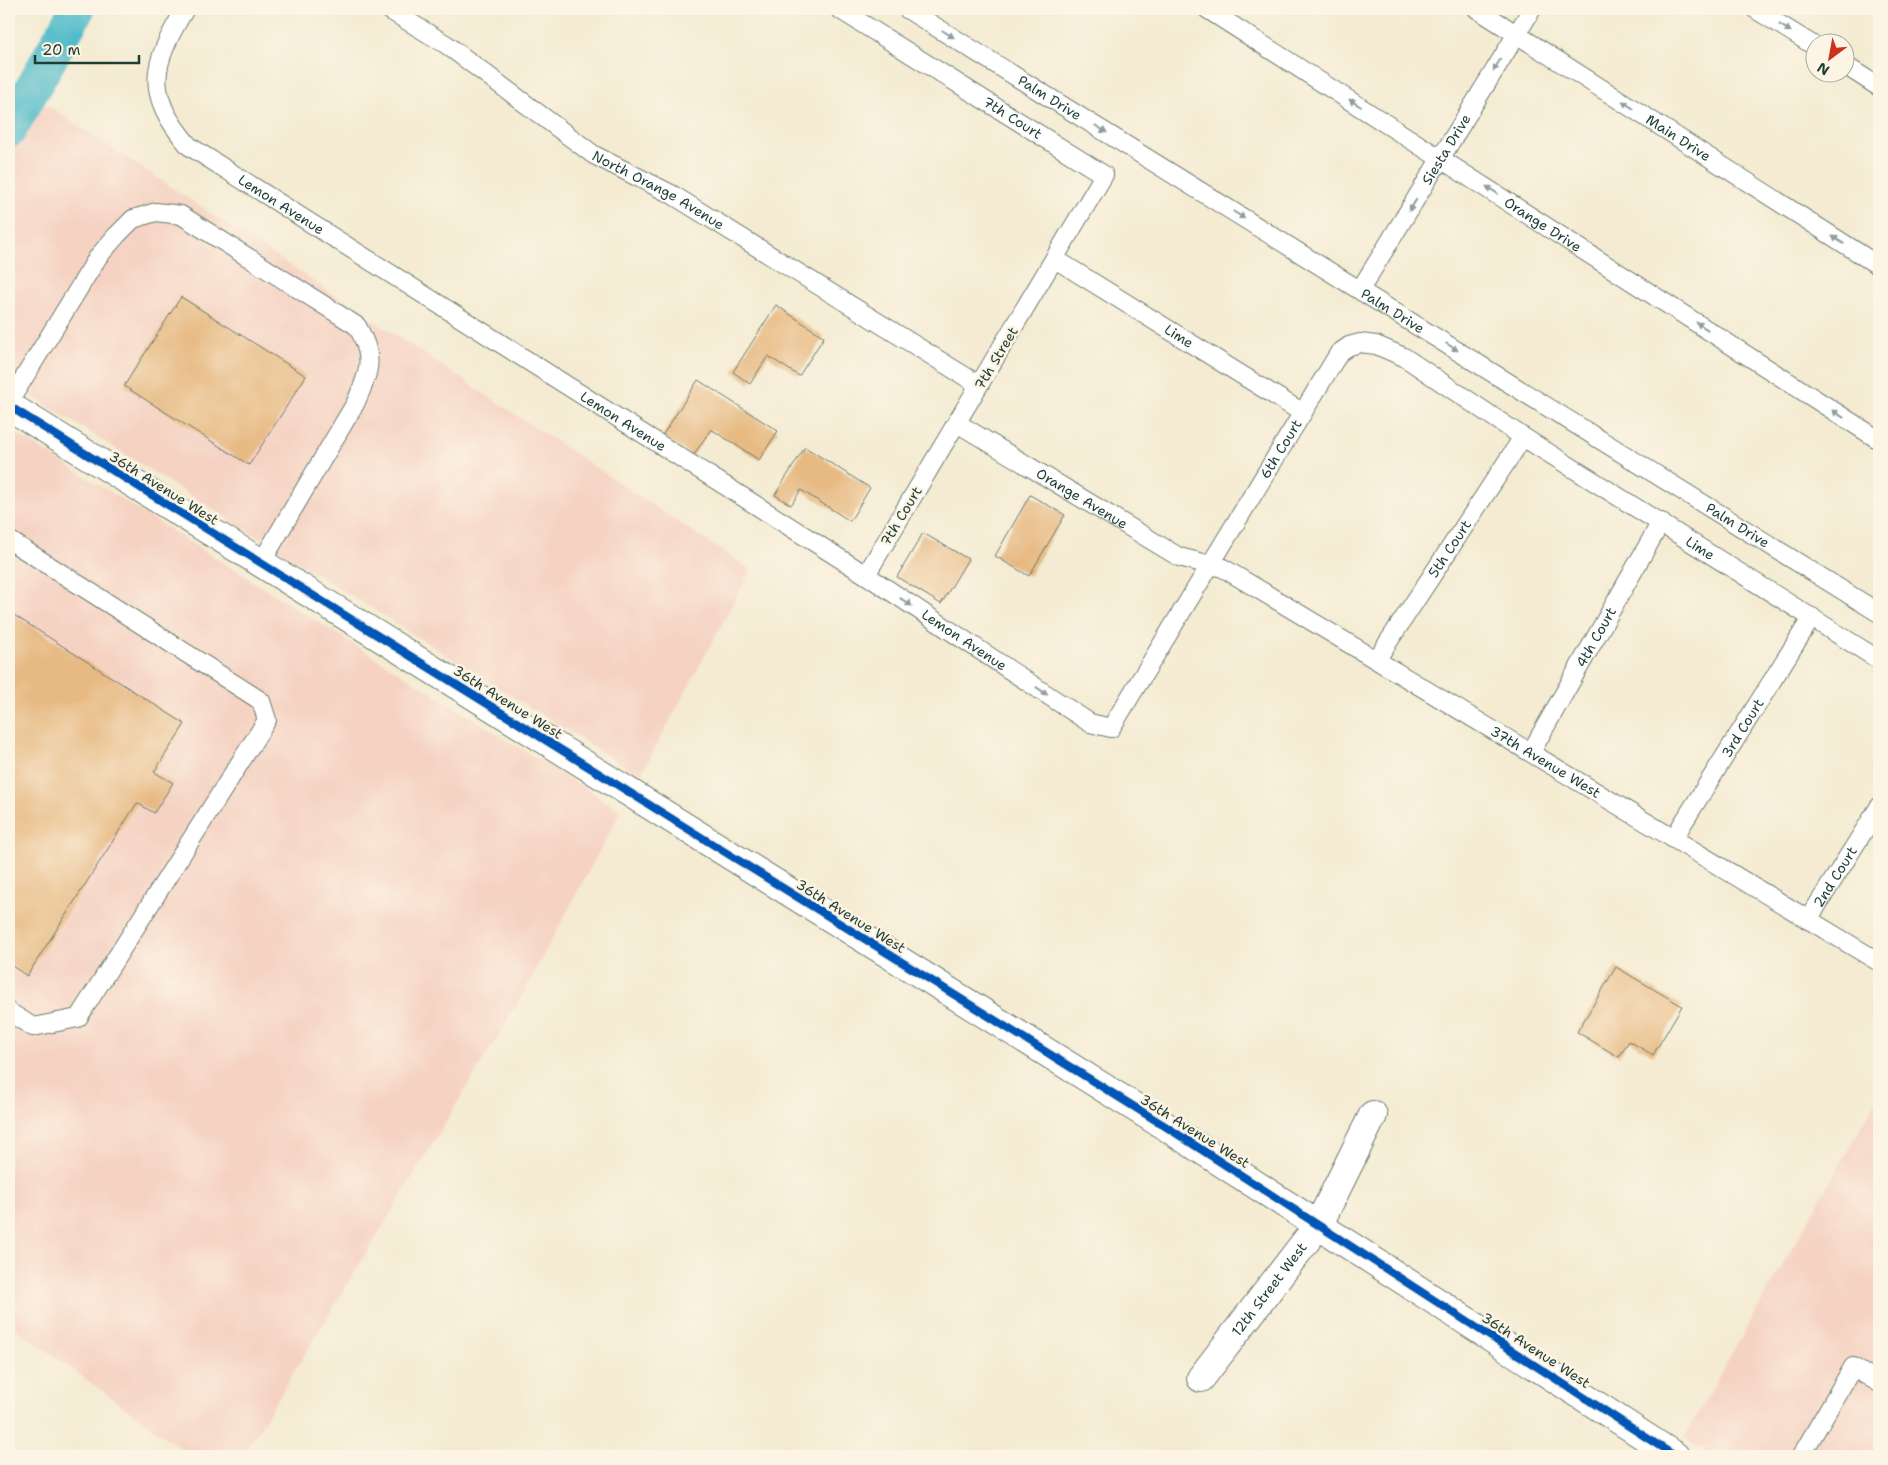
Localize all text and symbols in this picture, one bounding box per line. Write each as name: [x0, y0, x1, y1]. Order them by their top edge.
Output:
one-way arrow: [1778, 23, 1792, 33]
one-way arrow: [942, 30, 955, 39]
scale bar: [35, 32, 139, 64]
north arrow: [1806, 32, 1856, 82]
text: 20 m: [42, 40, 81, 60]
text: N: [1814, 58, 1833, 80]
one-way arrow: [1493, 59, 1502, 72]
street label: Palm Drive: [1015, 71, 1085, 124]
street label: 7th Court: [980, 93, 1046, 143]
one-way arrow: [1348, 98, 1361, 107]
one-way arrow: [1621, 101, 1634, 110]
street label: Main Drive: [1643, 110, 1714, 165]
street label: Siesta Drive: [1418, 111, 1475, 188]
one-way arrow: [1095, 125, 1108, 134]
street label: North Orange Avenue: [589, 147, 728, 234]
street label: Lemon Avenue: [235, 171, 328, 238]
one-way arrow: [1485, 185, 1498, 195]
street label: Orange Drive: [1501, 193, 1585, 256]
one-way arrow: [1409, 198, 1418, 211]
one-way arrow: [1233, 210, 1246, 220]
one-way arrow: [1832, 235, 1845, 245]
street label: Palm Drive: [1358, 284, 1428, 337]
street label: Lime: [1161, 320, 1197, 352]
one-way arrow: [1695, 321, 1708, 331]
street label: 7th Street: [970, 323, 1022, 393]
one-way arrow: [1445, 342, 1458, 352]
street label: Lemon Avenue: [577, 387, 670, 455]
one-way arrow: [1832, 409, 1845, 419]
street label: 6th Court: [1256, 416, 1306, 482]
street label: 36th Avenue West: [106, 447, 222, 529]
street label: Orange Avenue: [1033, 464, 1131, 533]
street label: 7th Court: [876, 483, 926, 549]
street label: Palm Drive: [1703, 499, 1773, 552]
street label: 5th Court: [1424, 517, 1475, 581]
street label: Lime: [1682, 532, 1718, 564]
one-way arrow: [900, 597, 913, 607]
street label: 4th Court: [1572, 604, 1620, 670]
street label: Lemon Avenue: [918, 605, 1010, 675]
street label: 36th Avenue West: [450, 661, 566, 743]
one-way arrow: [1035, 687, 1049, 696]
street label: 3rd Court: [1717, 695, 1768, 761]
street label: 37th Avenue West: [1487, 722, 1604, 802]
street label: 2nd Court: [1809, 843, 1861, 911]
street label: 36th Avenue West: [793, 875, 909, 957]
street label: 36th Avenue West: [1137, 1090, 1253, 1172]
street label: 12th Street West: [1227, 1239, 1311, 1340]
street label: 36th Avenue West: [1478, 1308, 1594, 1392]

